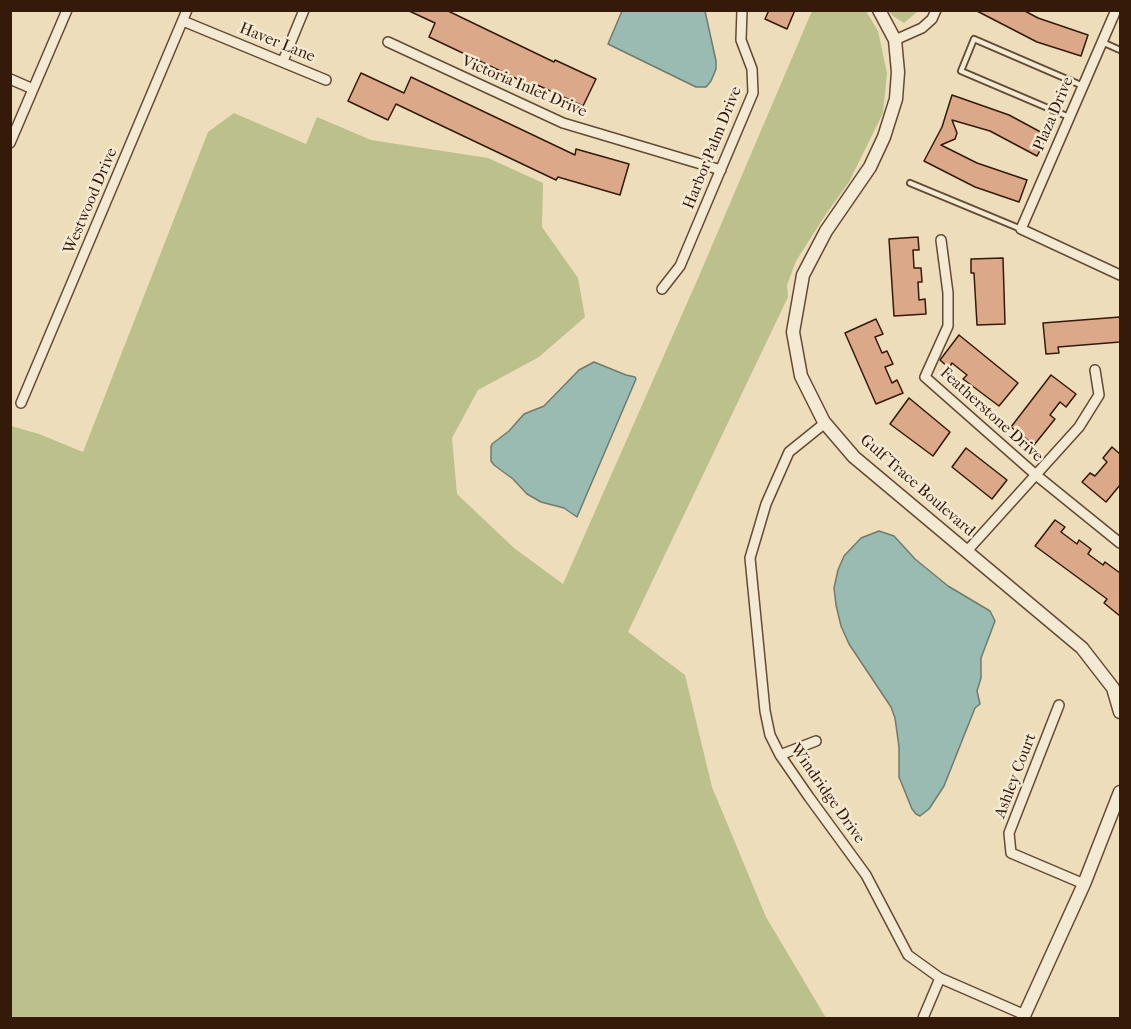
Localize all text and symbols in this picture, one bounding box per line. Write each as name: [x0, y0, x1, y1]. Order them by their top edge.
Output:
street label: Haver Lane: [236, 19, 318, 67]
street label: Victoria Inlet Drive: [459, 52, 589, 122]
street label: Plaza Drive: [1030, 74, 1078, 154]
street label: Harbor Palm Drive: [680, 84, 746, 212]
street label: Westwood Drive: [60, 145, 122, 257]
street label: Featherstone Drive: [935, 364, 1047, 466]
street label: Gulf Trace Boulevard: [856, 431, 978, 541]
street label: Ashley Court: [991, 731, 1041, 821]
street label: Windridge Drive: [785, 740, 869, 848]

